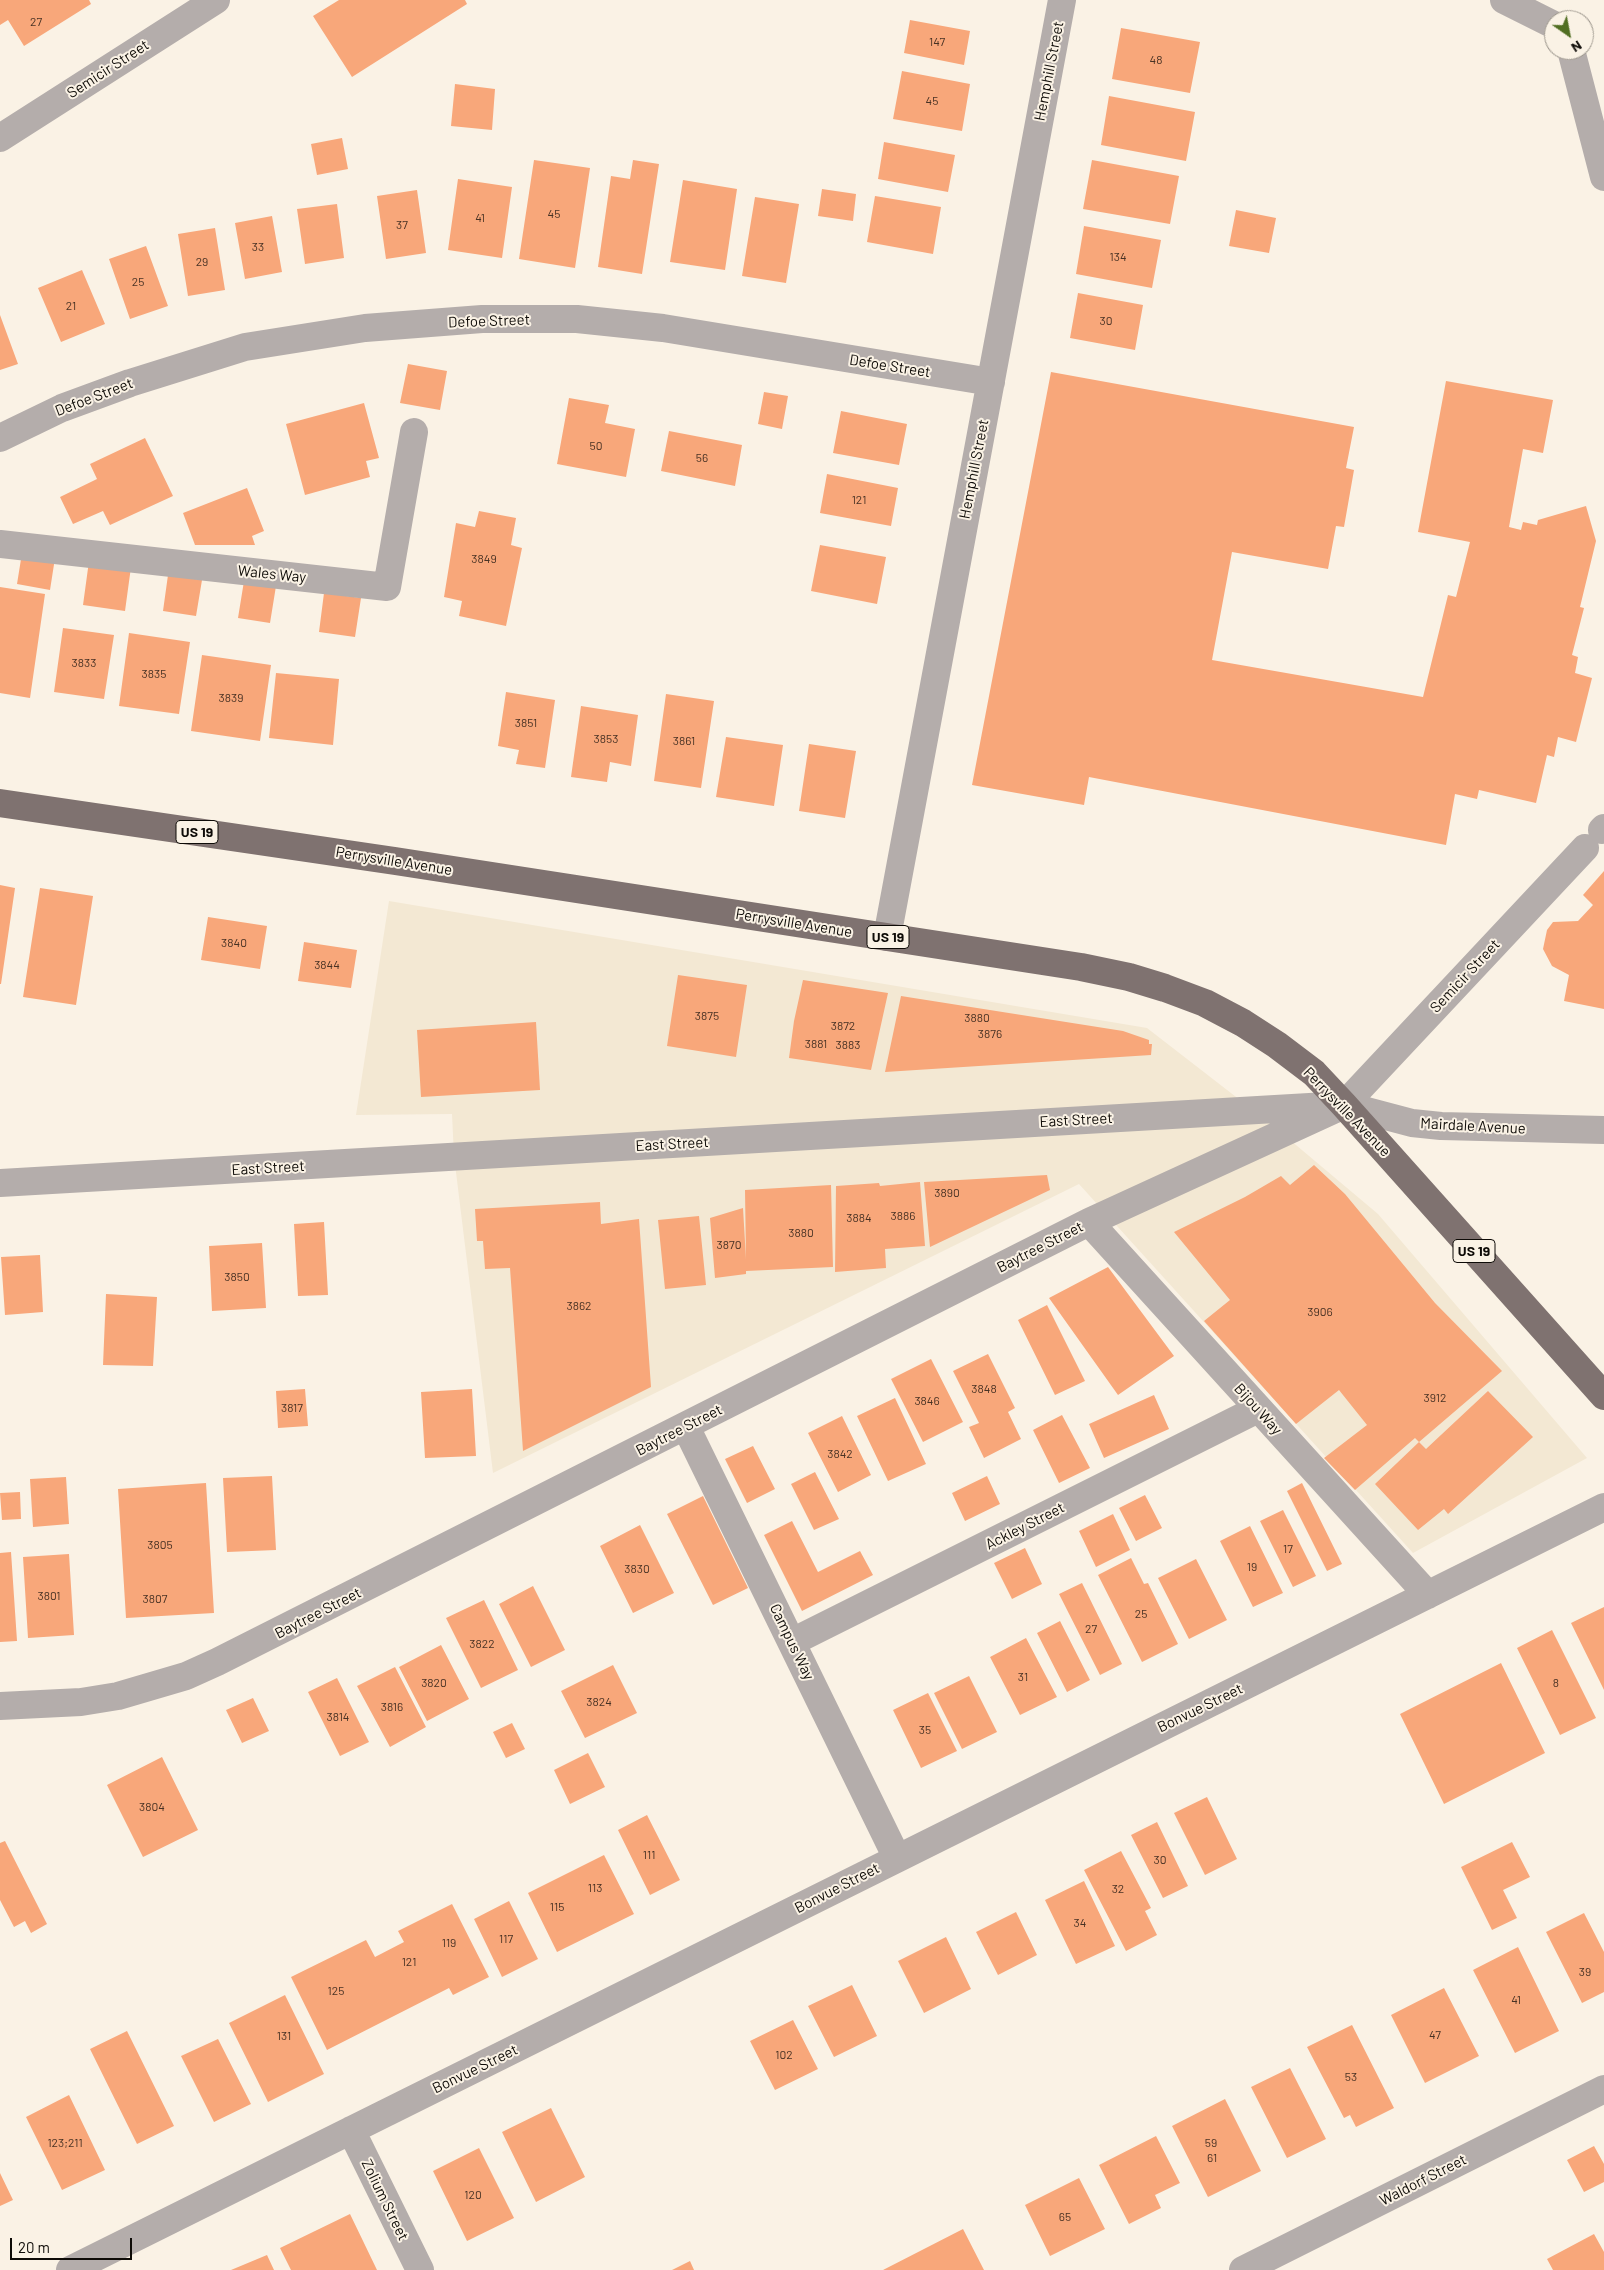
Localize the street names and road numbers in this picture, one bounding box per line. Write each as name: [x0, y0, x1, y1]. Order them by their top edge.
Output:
street label: Hemphill Street: [1031, 20, 1067, 122]
street label: Semicir Street: [64, 36, 152, 102]
street label: Defoe Street: [448, 311, 530, 331]
street label: Defoe Street: [848, 351, 932, 381]
street label: Defoe Street: [53, 374, 135, 420]
street label: Hemphill Street: [956, 418, 992, 520]
street label: Wales Way: [237, 561, 307, 587]
road number: US 19: [176, 820, 218, 844]
street label: Perrysville Avenue: [334, 843, 454, 879]
street label: Perrysville Avenue: [734, 905, 854, 941]
road number: US 19: [867, 926, 909, 949]
street label: Semicir Street: [1426, 935, 1504, 1017]
street label: Perrysville Avenue: [1300, 1063, 1394, 1161]
street label: East Street: [1039, 1109, 1113, 1131]
street label: Mairdale Avenue: [1420, 1114, 1526, 1138]
street label: East Street: [635, 1133, 709, 1155]
street label: East Street: [231, 1157, 305, 1179]
street label: Baytree Street: [994, 1218, 1086, 1276]
road number: US 19: [1453, 1240, 1495, 1262]
street label: Bijou Way: [1230, 1380, 1286, 1438]
street label: Baytree Street: [633, 1401, 725, 1459]
street label: Ackley Street: [982, 1498, 1068, 1554]
street label: Baytree Street: [272, 1584, 364, 1642]
street label: Campus Way: [766, 1601, 818, 1683]
street label: Bonvue Street: [1154, 1680, 1246, 1736]
street label: Bonvue Street: [792, 1859, 882, 1917]
street label: Bonvue Street: [429, 2041, 521, 2097]
street label: Waldorf Street: [1377, 2150, 1469, 2210]
street label: Zolium Street: [358, 2156, 412, 2244]

